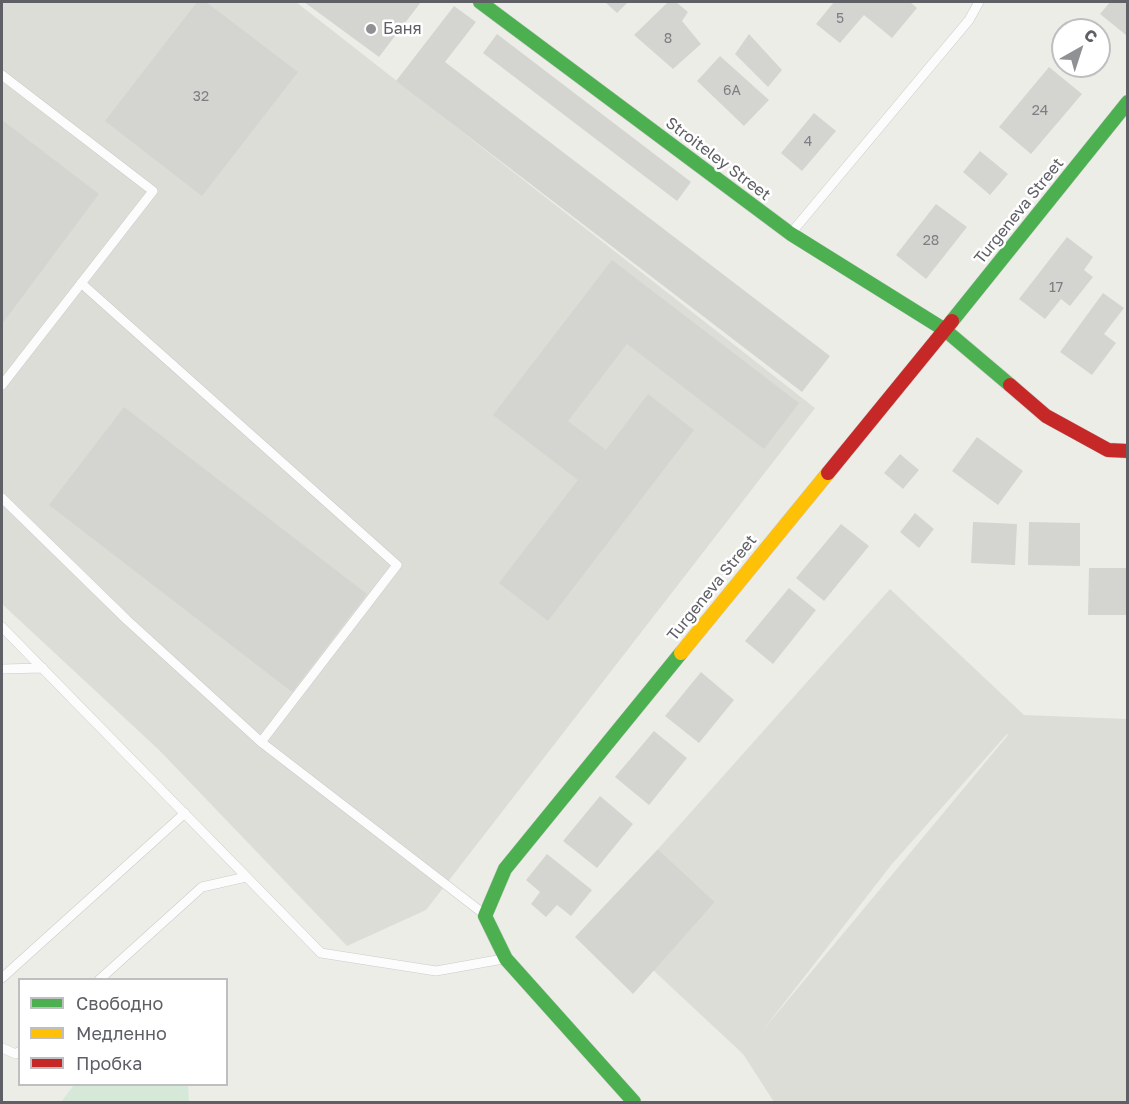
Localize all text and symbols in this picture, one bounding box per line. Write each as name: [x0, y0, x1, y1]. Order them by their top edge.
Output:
house number: 5: [836, 11, 844, 27]
north arrow: [1051, 18, 1111, 78]
place label: Баня: [383, 19, 422, 39]
marker: Баня: [364, 22, 378, 36]
text: С: [1080, 24, 1102, 47]
house number: 8: [664, 31, 672, 47]
house number: 6А: [723, 83, 741, 99]
house number: 32: [193, 89, 209, 105]
house number: 24: [1032, 103, 1048, 119]
street label: Stroiteley Street: [662, 113, 774, 205]
house number: 4: [804, 134, 812, 150]
street label: Turgeneva Street: [970, 154, 1068, 268]
house number: 28: [923, 233, 939, 249]
house number: 17: [1049, 280, 1063, 296]
street label: Turgeneva Street: [663, 531, 761, 645]
legend: [18, 978, 228, 1086]
text: Свободно: [76, 992, 163, 1014]
text: Медленно: [76, 1022, 167, 1044]
text: Пробка: [76, 1052, 142, 1074]

